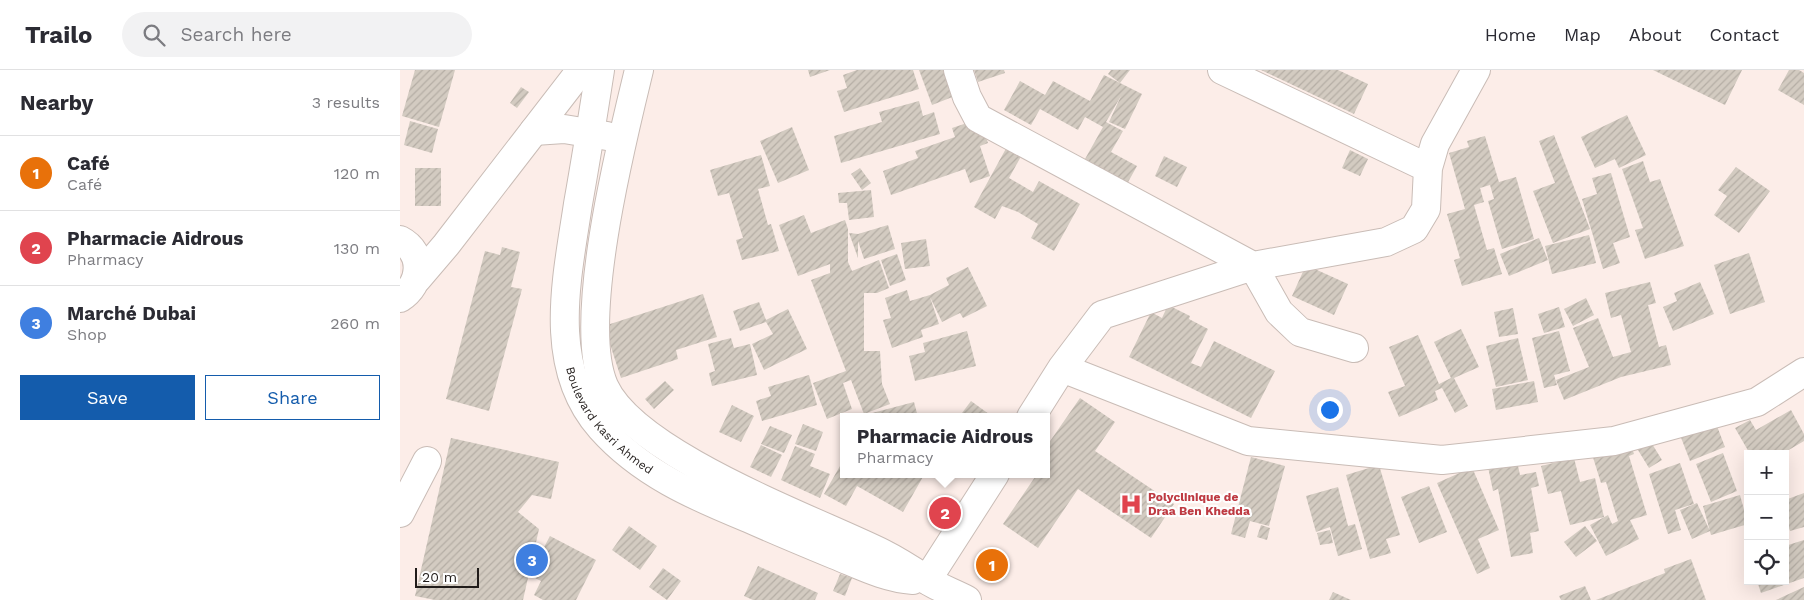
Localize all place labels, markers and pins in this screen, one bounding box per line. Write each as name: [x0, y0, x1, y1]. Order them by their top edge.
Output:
place label: Polyclinique de Draa Ben Khedda: [1148, 490, 1250, 518]
hospital icon: Polyclinique de Draa Ben Khedda: [1118, 491, 1144, 517]
pin: 2: [929, 494, 961, 532]
pin: 3: [516, 541, 548, 579]
pin: 1: [976, 546, 1008, 584]

